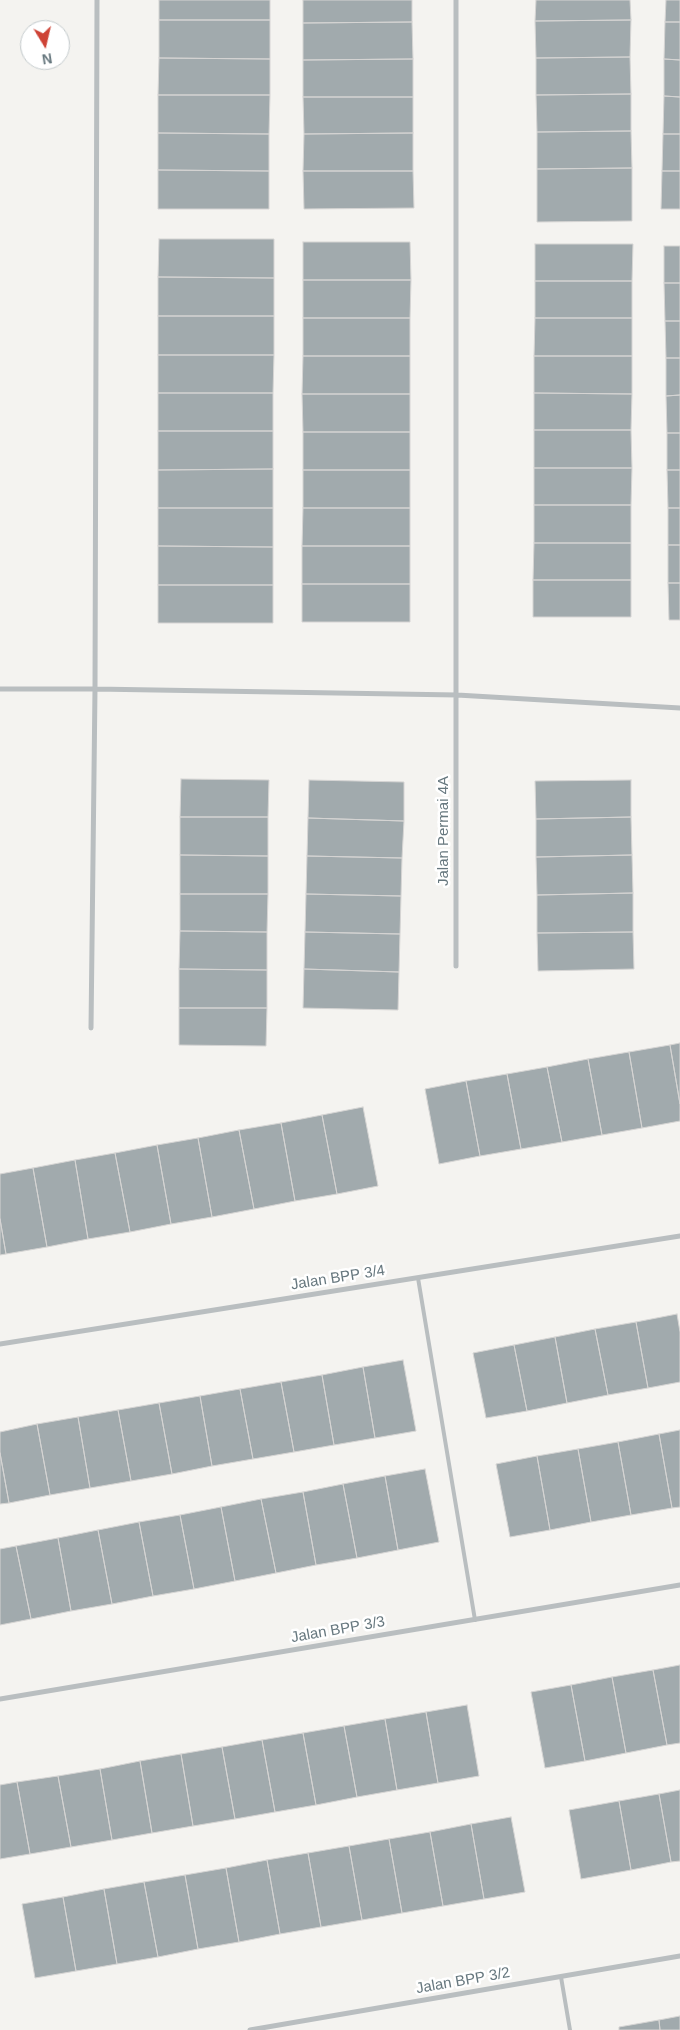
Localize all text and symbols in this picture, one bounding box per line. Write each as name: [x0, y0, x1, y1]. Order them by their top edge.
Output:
north arrow: [20, 20, 70, 70]
text: N: [41, 50, 53, 68]
street label: Jalan Permai 4A: [435, 776, 453, 886]
street label: Jalan BPP 3/4: [290, 1262, 386, 1294]
street label: Jalan BPP 3/3: [290, 1613, 386, 1647]
street label: Jalan BPP 3/2: [415, 1964, 511, 1998]

